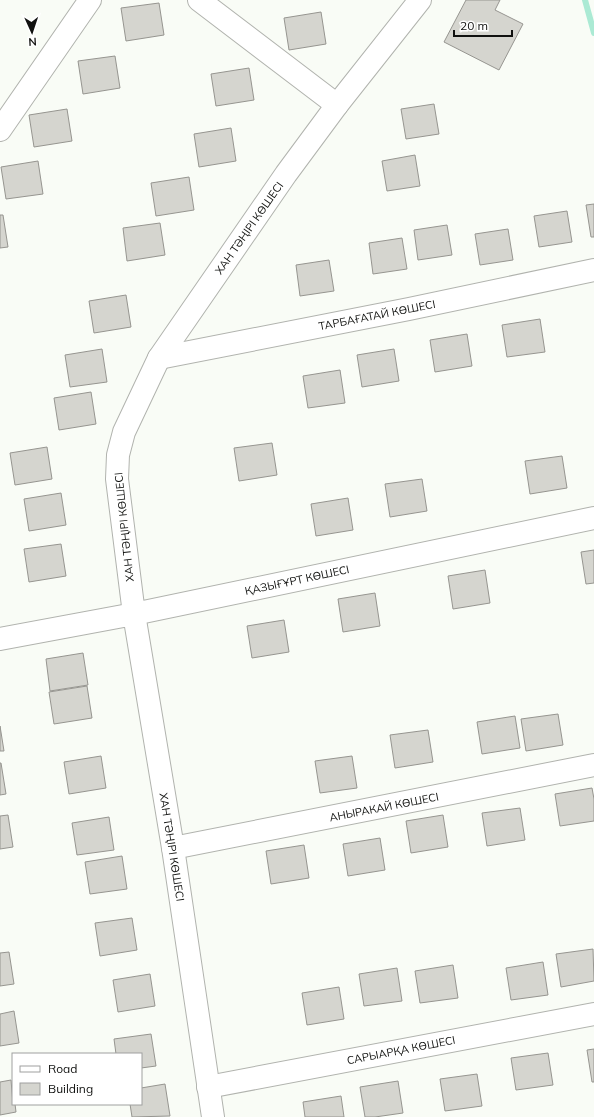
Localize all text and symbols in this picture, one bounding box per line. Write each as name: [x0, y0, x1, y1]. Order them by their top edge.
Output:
north arrow: [12, 12, 52, 52]
scale bar: [454, 12, 512, 38]
text: 20 m: [460, 18, 488, 33]
text: N: [28, 35, 37, 49]
street label: ХАН ТӘҢІРІ КӨШЕСІ: [212, 179, 286, 277]
street label: ТАРБАҒАТАЙ КӨШЕСІ: [317, 297, 437, 333]
street label: ХАН ТӘҢІРІ КӨШЕСІ: [111, 472, 137, 582]
street label: ҚАЗЫҒҰРТ КӨШЕСІ: [243, 562, 351, 598]
street label: АНЫРАКАЙ КӨШЕСІ: [328, 790, 440, 824]
street label: ХАН ТӘҢІРІ КӨШЕСІ: [156, 792, 188, 902]
street label: САРЫАРҚА КӨШЕСІ: [346, 1033, 456, 1067]
legend: [12, 1053, 142, 1105]
text: Road: [48, 1061, 77, 1076]
text: Building: [48, 1081, 93, 1096]

